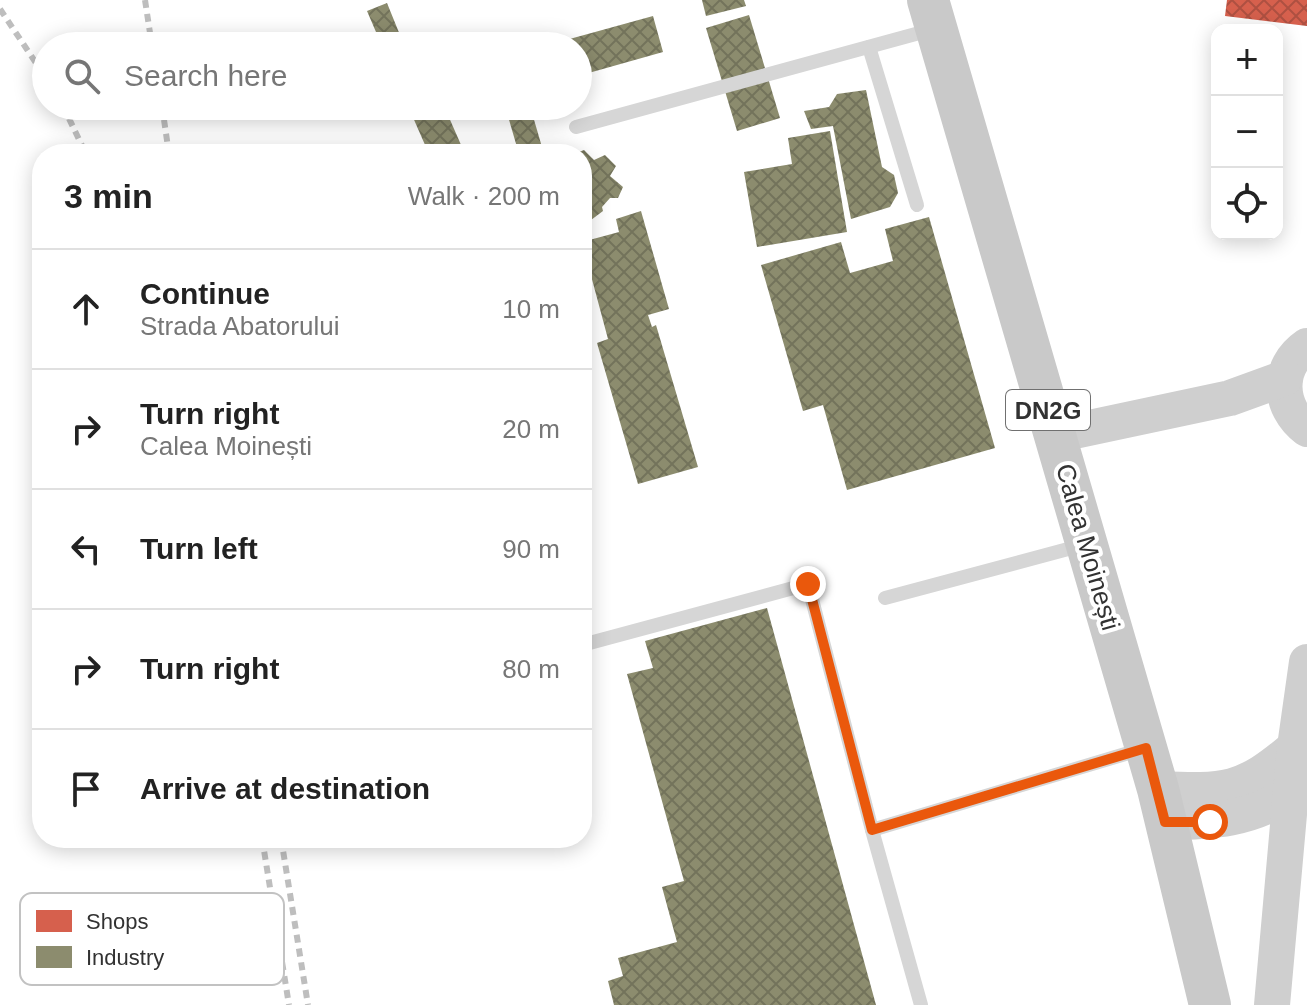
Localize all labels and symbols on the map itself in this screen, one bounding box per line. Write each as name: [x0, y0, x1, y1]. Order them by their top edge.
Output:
road number: DN2G: [1006, 390, 1090, 430]
street label: Calea Moinești: [1050, 460, 1126, 634]
route end: [790, 566, 826, 602]
route start: [1192, 804, 1228, 840]
legend: [20, 893, 284, 985]
text: Shops: [86, 909, 148, 934]
text: Industry: [86, 945, 164, 970]

